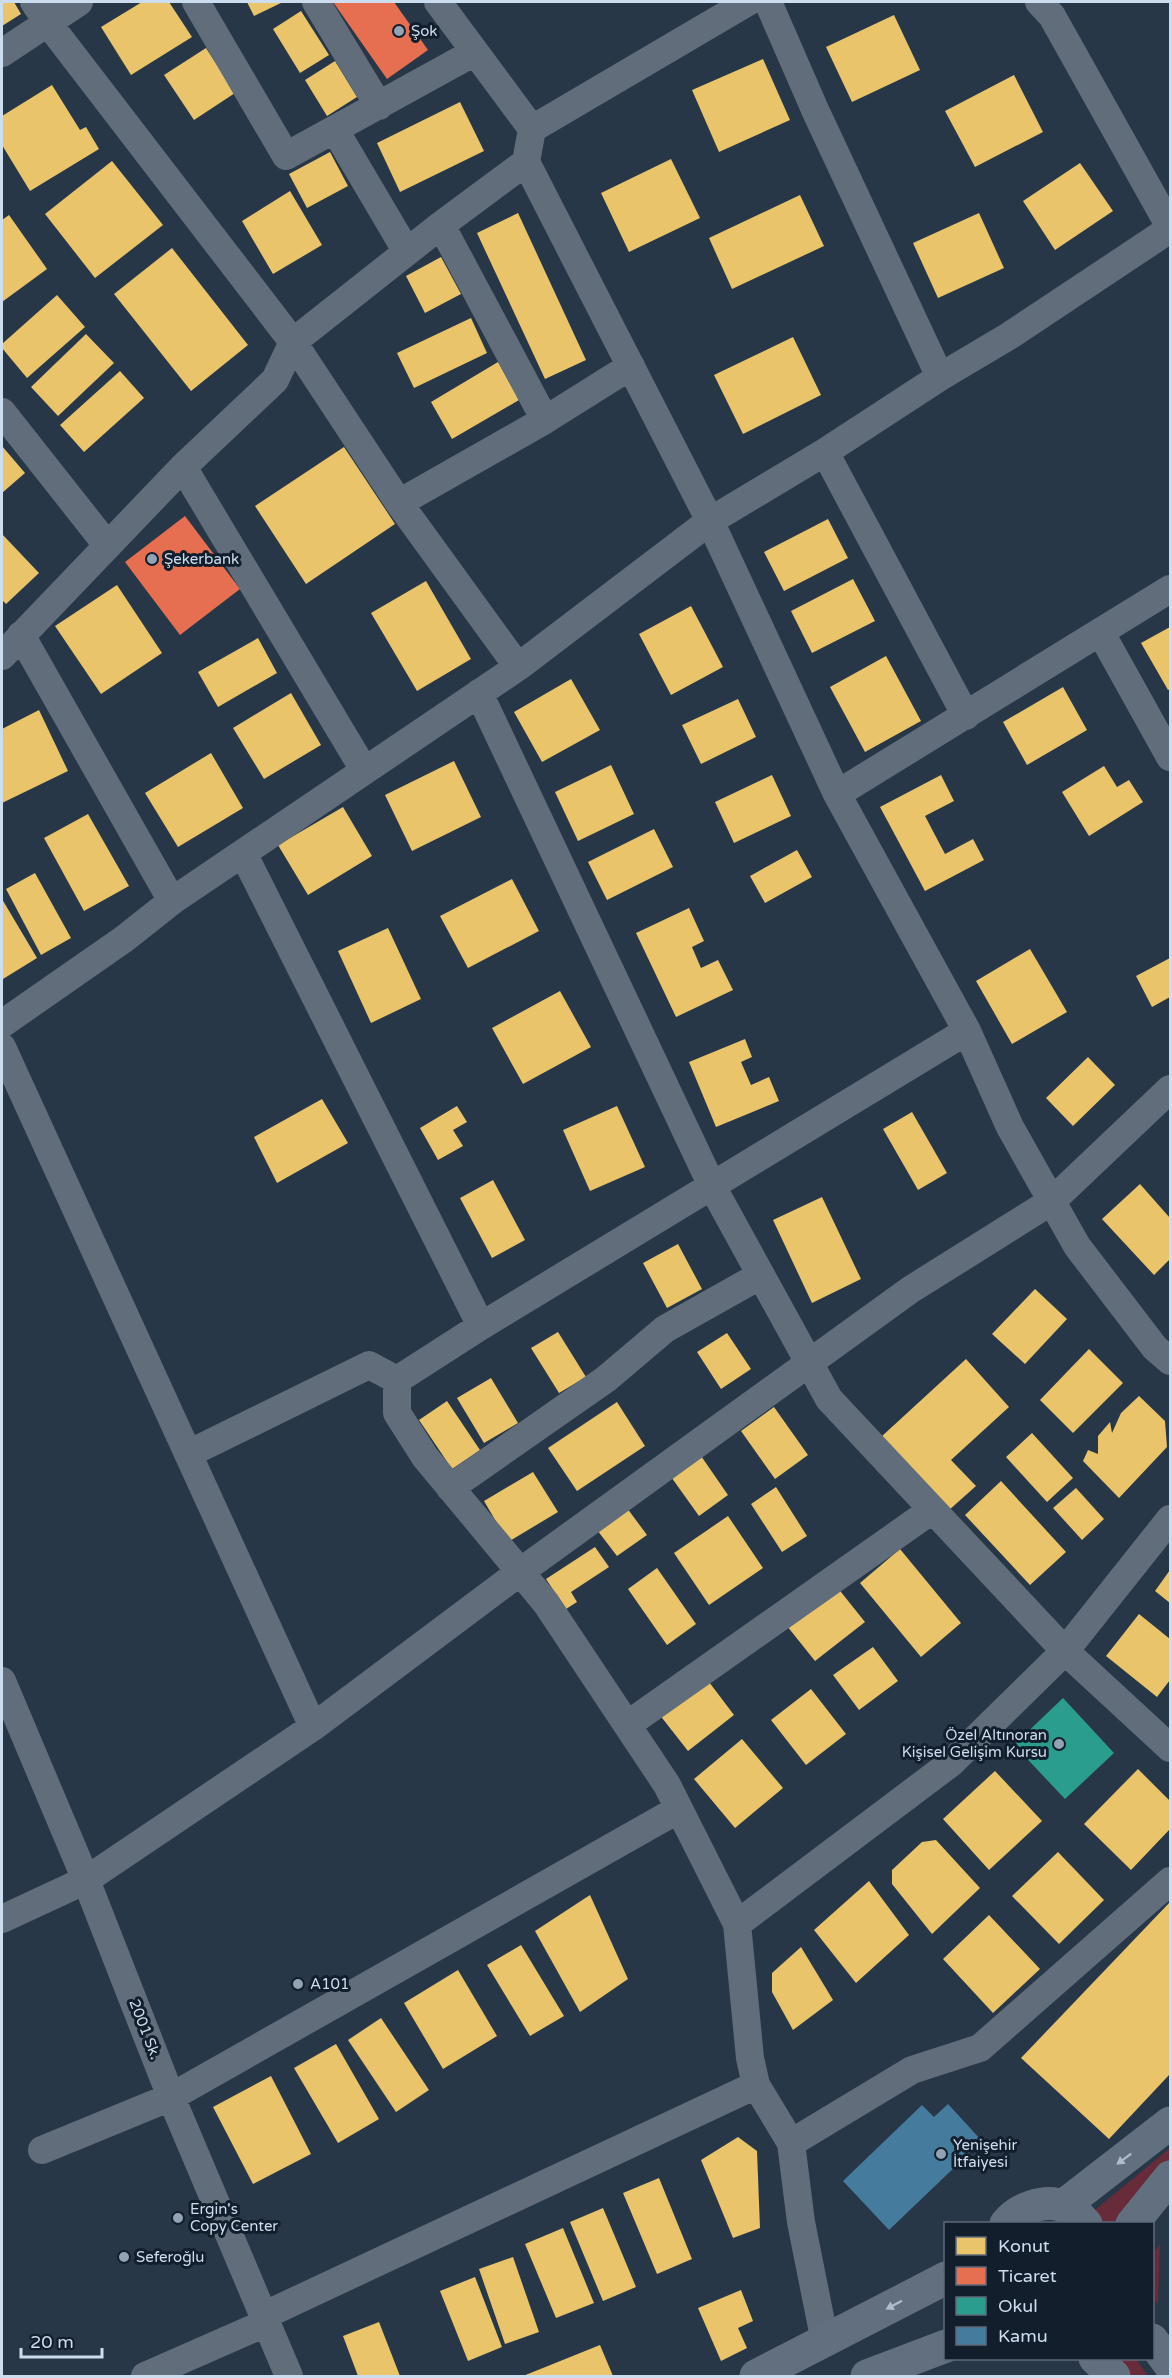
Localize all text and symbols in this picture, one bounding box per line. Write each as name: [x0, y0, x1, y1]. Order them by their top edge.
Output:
place label: Şok: [411, 22, 438, 40]
marker: Şok: [392, 24, 406, 38]
place label: Şekerbank: [164, 550, 239, 568]
marker: Şekerbank: [145, 552, 159, 566]
place label: Özel Altınoran Kişisel Gelişim Kursu: [902, 1726, 1047, 1761]
marker: Özel Altınoran Kişisel Gelişim Kursu: [1052, 1737, 1066, 1751]
place label: A101: [310, 1975, 349, 1993]
marker: A101: [291, 1977, 305, 1991]
street label: 2001 Sk.: [125, 1996, 165, 2062]
place label: Yenişehir İtfaiyesi: [953, 2136, 1017, 2171]
marker: Yenişehir İtfaiyesi: [934, 2147, 948, 2161]
one-way arrow: [1117, 2152, 1132, 2164]
place label: Ergin's Copy Center: [190, 2200, 278, 2235]
marker: Ergin's Copy Center: [171, 2211, 185, 2225]
legend: [944, 2222, 1154, 2360]
text: Konut: [998, 2235, 1050, 2257]
place label: Seferoğlu: [136, 2248, 205, 2266]
marker: Seferoğlu: [117, 2250, 131, 2264]
text: Ticaret: [998, 2265, 1057, 2287]
text: Okul: [998, 2295, 1038, 2317]
one-way arrow: [885, 2300, 902, 2310]
scale bar: [21, 2321, 102, 2359]
text: Kamu: [998, 2325, 1048, 2347]
text: 20 m: [30, 2331, 74, 2353]

